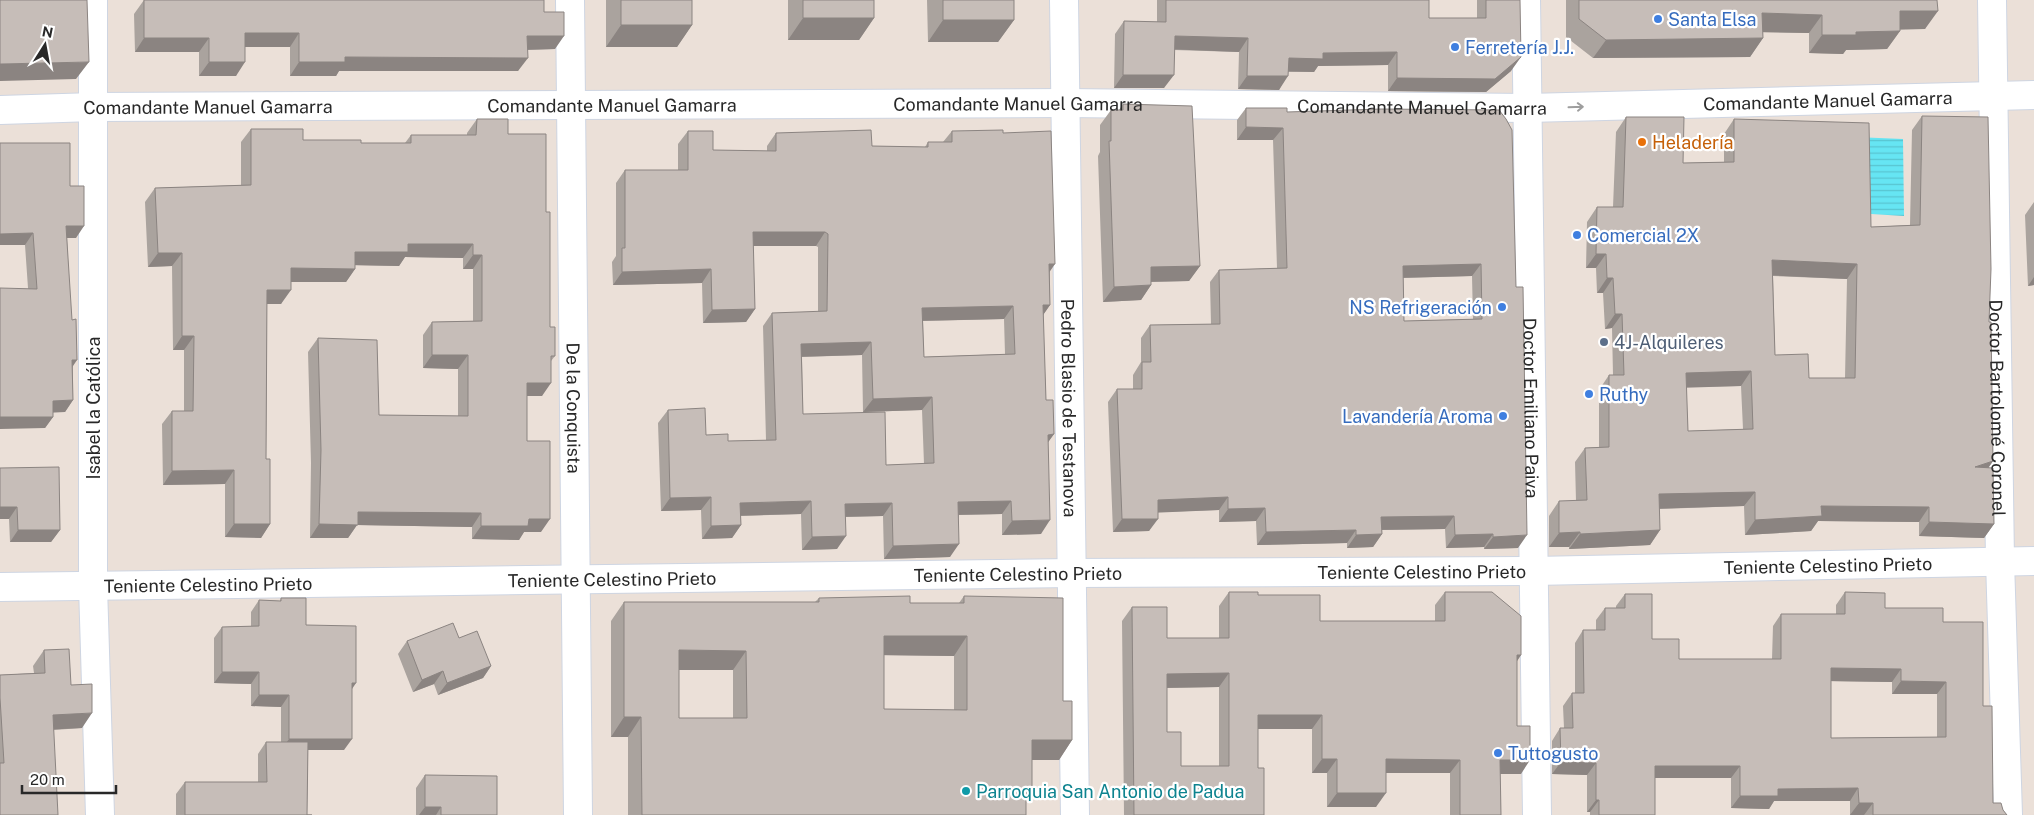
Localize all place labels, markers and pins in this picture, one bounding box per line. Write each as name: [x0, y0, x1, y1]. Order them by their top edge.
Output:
place label: Santa Elsa: [1668, 9, 1756, 30]
marker: Santa Elsa: [1652, 13, 1664, 25]
place label: Ferretería J.J.: [1465, 37, 1574, 58]
marker: Ferretería J.J.: [1449, 41, 1461, 53]
place label: Heladería: [1652, 132, 1733, 153]
marker: Heladería: [1636, 136, 1648, 148]
place label: Comercial 2X: [1587, 225, 1699, 246]
marker: Comercial 2X: [1571, 229, 1583, 241]
place label: NS Refrigeración: [1349, 297, 1492, 318]
marker: NS Refrigeración: [1496, 301, 1508, 313]
place label: 4J-Alquileres: [1614, 332, 1724, 353]
marker: 4J-Alquileres: [1598, 336, 1610, 348]
place label: Ruthy: [1599, 384, 1649, 405]
marker: Ruthy: [1583, 388, 1595, 400]
place label: Lavandería Aroma: [1342, 406, 1493, 427]
marker: Lavandería Aroma: [1497, 410, 1509, 422]
place label: Tuttogusto: [1508, 743, 1598, 764]
marker: Tuttogusto: [1492, 747, 1504, 759]
place label: Parroquia San Antonio de Padua: [976, 781, 1244, 802]
marker: Parroquia San Antonio de Padua: [960, 785, 972, 797]

